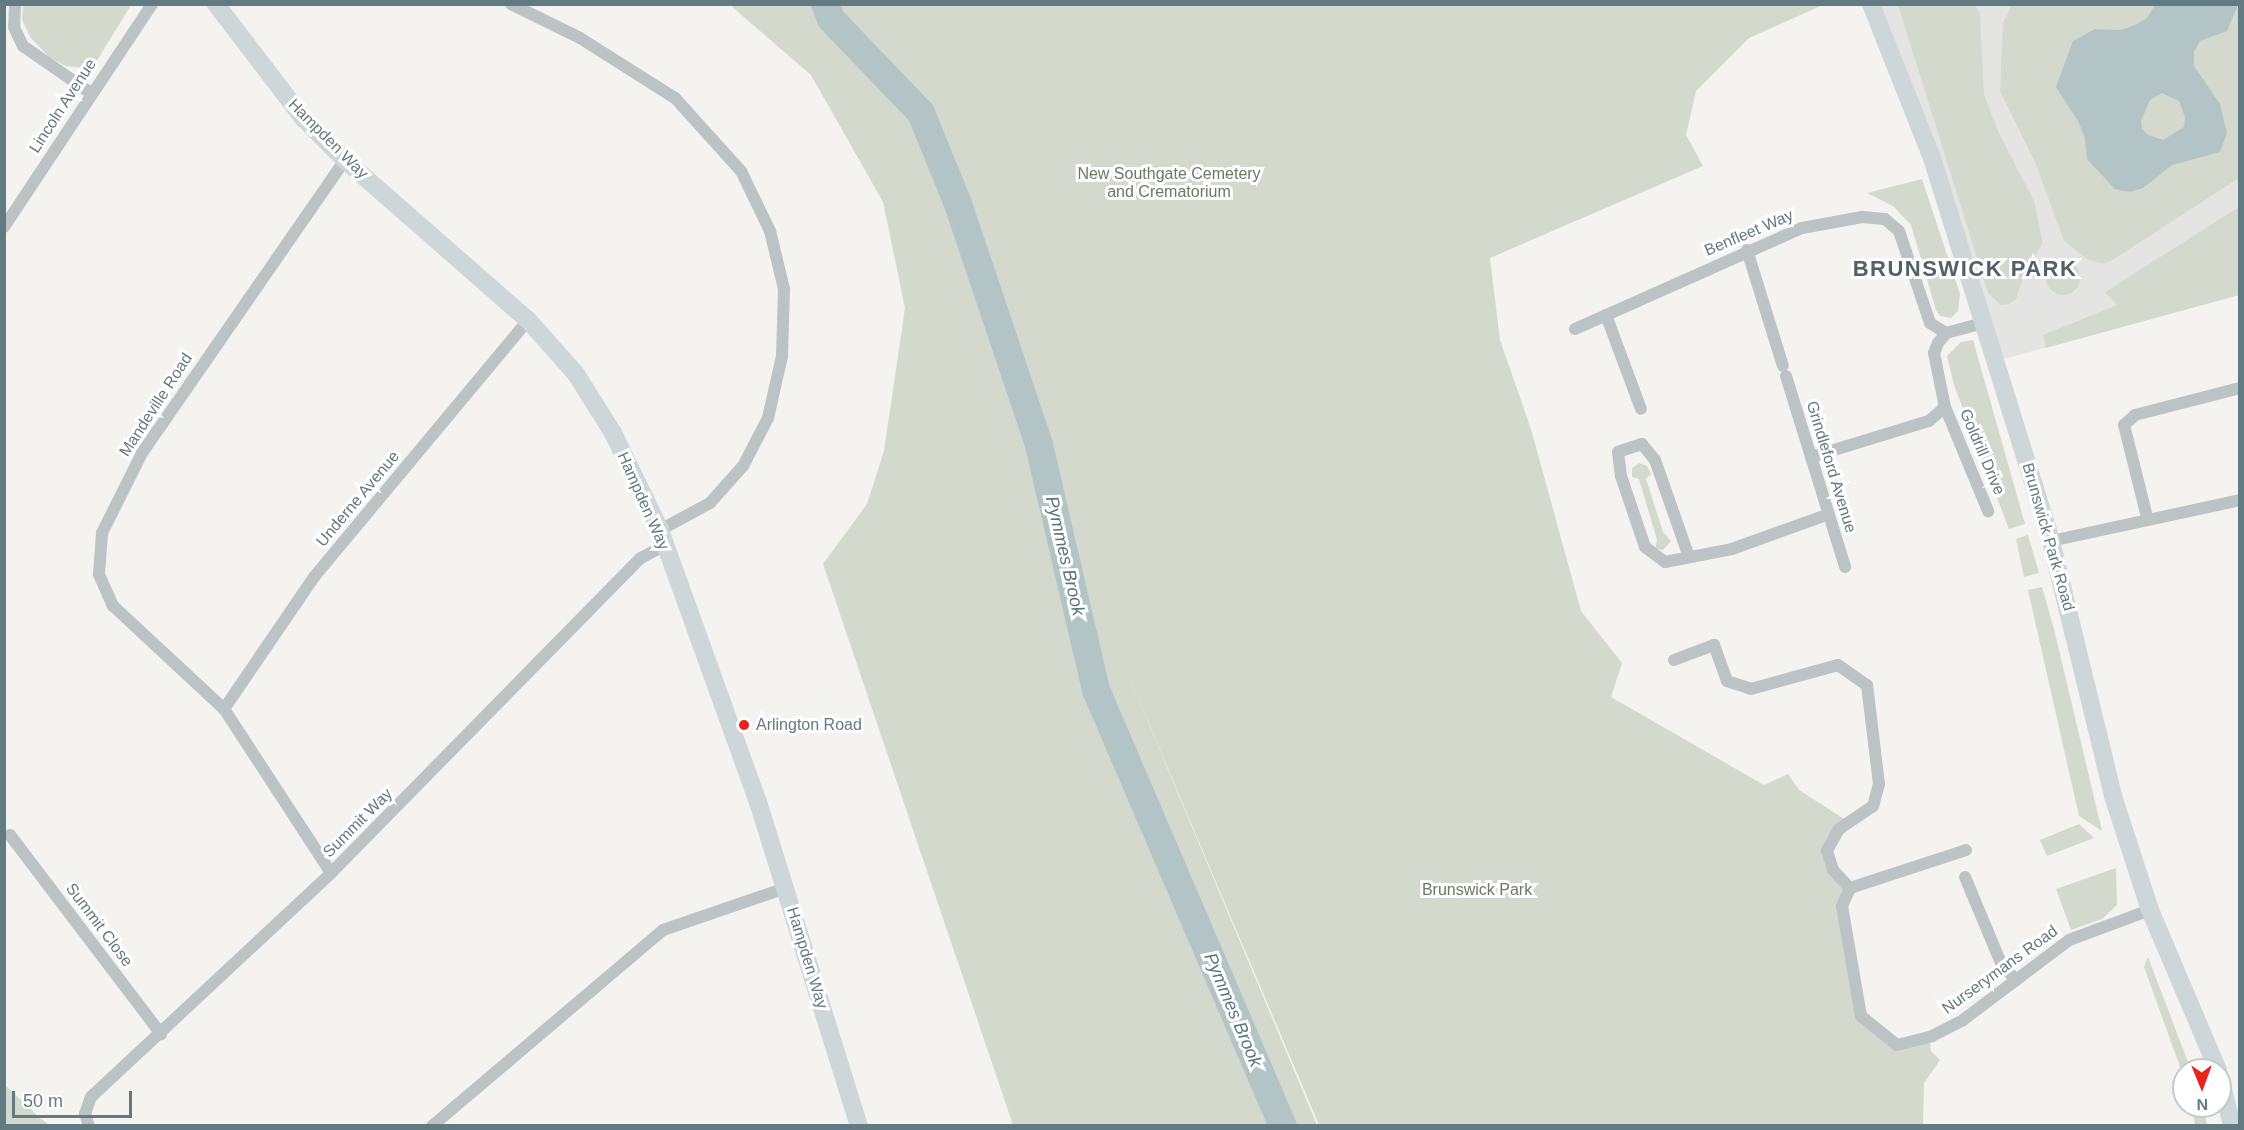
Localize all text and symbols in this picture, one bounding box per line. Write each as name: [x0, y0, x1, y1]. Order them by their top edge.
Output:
street label: Lincoln Avenue: [25, 55, 101, 157]
street label: Hampden Way: [284, 95, 372, 183]
park label: New Southgate Cemetery and Crematorium: [1077, 164, 1261, 202]
street label: Benfleet Way: [1702, 206, 1796, 260]
district label: BRUNSWICK PARK: [1853, 256, 2077, 282]
street label: Mandeville Road: [115, 350, 197, 460]
street label: Grindleford Avenue: [1802, 398, 1860, 536]
street label: Goldrill Drive: [1955, 406, 2009, 498]
street label: Underne Avenue: [312, 447, 404, 551]
street label: Hampden Way: [613, 449, 673, 553]
street label: Brunswick Park Road: [2018, 461, 2078, 613]
water label: Pymmes Brook: [1041, 494, 1089, 618]
place label: Arlington Road: [756, 715, 862, 735]
marker: Arlington Road: [737, 718, 751, 732]
street label: Summit Way: [319, 784, 397, 862]
street label: Summit Close: [61, 879, 137, 971]
park label: Brunswick Park: [1422, 880, 1532, 900]
street label: Hampden Way: [782, 905, 832, 1011]
street label: Nurserymans Road: [1939, 922, 2061, 1018]
water label: Pymmes Brook: [1199, 950, 1267, 1070]
north arrow: [2172, 1058, 2232, 1118]
scale bar: [15, 1079, 135, 1117]
text: 50 m: [23, 1091, 63, 1111]
text: N: [2196, 1096, 2208, 1113]

